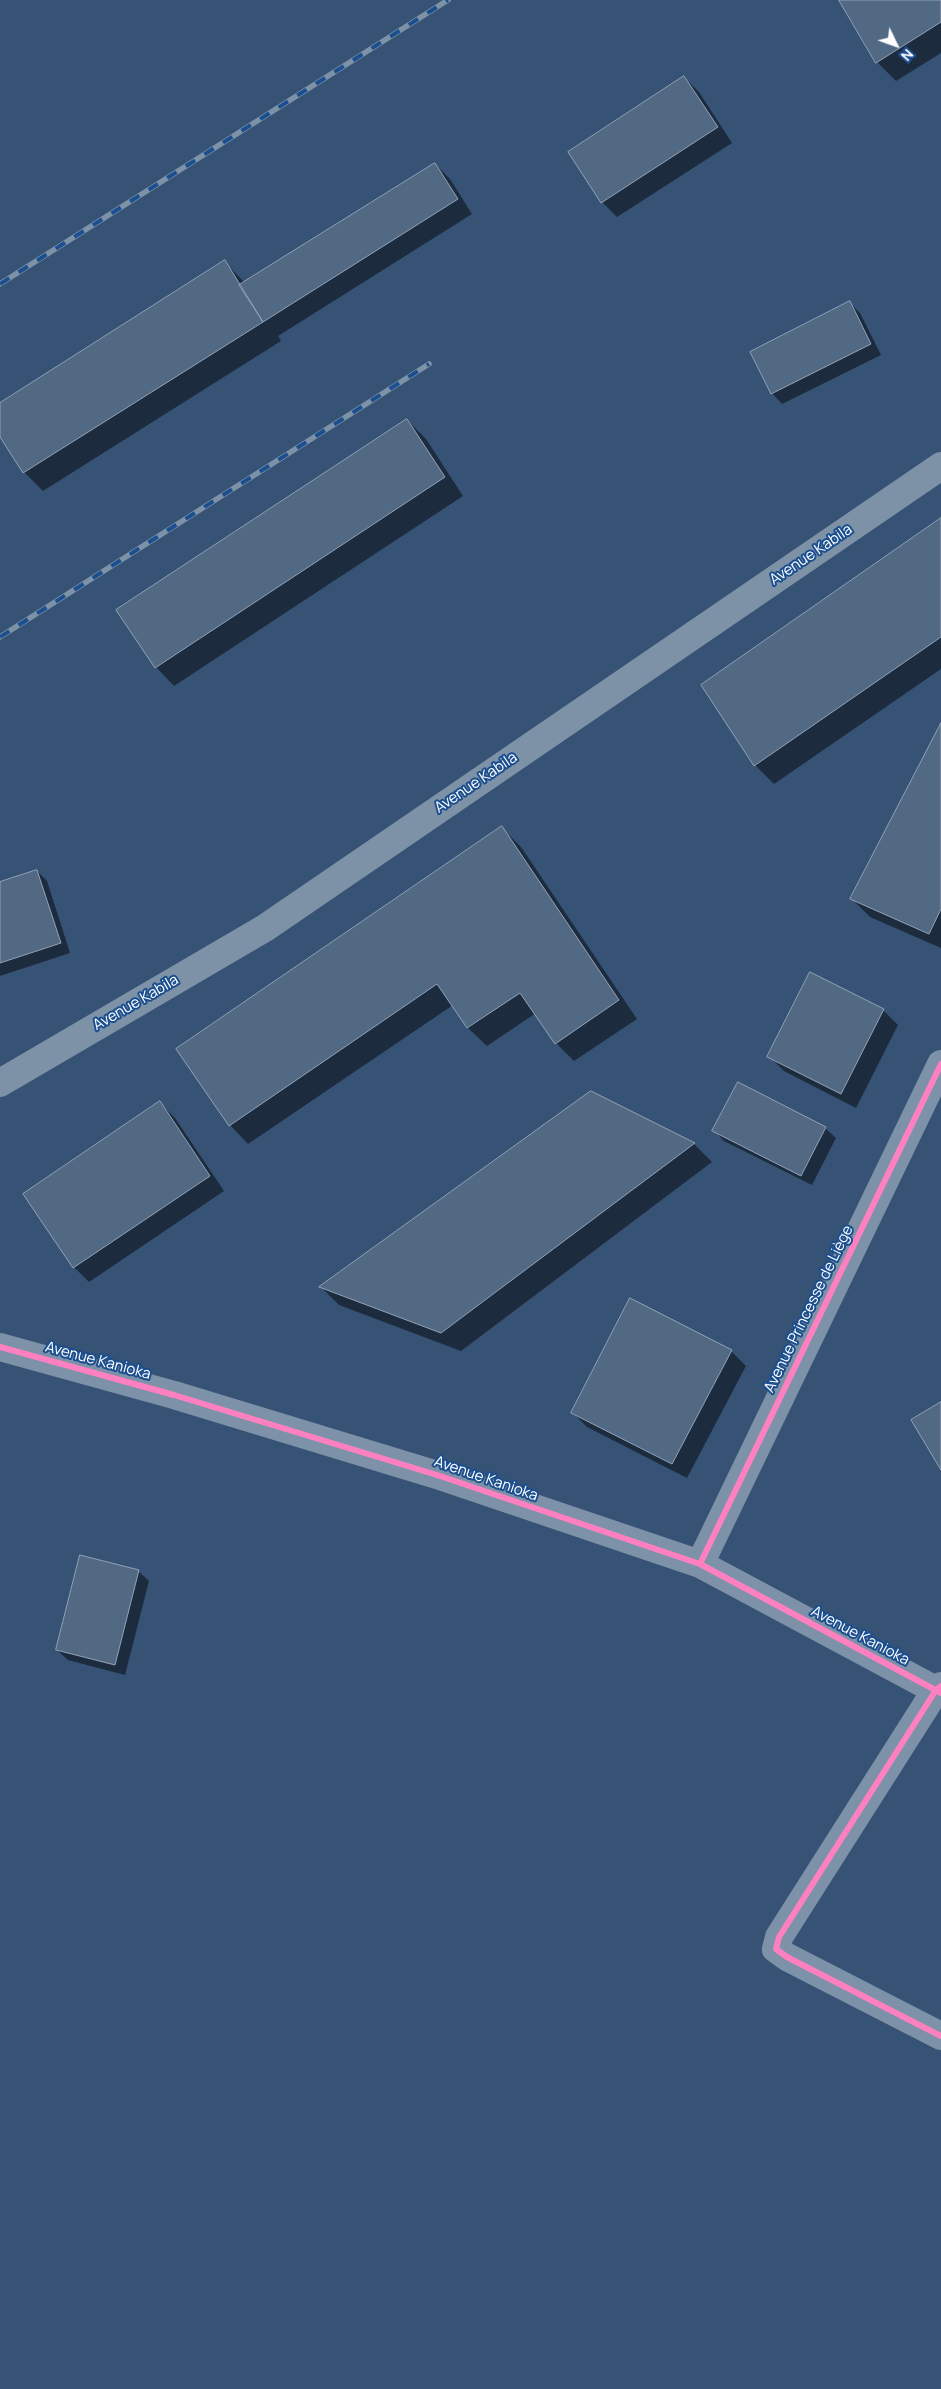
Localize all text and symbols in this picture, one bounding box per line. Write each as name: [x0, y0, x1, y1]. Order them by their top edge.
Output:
north arrow: [871, 20, 921, 70]
text: N: [897, 45, 918, 65]
street label: Avenue Kabila: [766, 521, 856, 589]
street label: Avenue Kabila: [431, 749, 521, 817]
street label: Avenue Kabila: [90, 971, 182, 1035]
street label: Avenue Princesse de Liège: [761, 1222, 857, 1396]
street label: Avenue Kanioka: [43, 1338, 153, 1384]
street label: Avenue Kanioka: [432, 1453, 540, 1505]
street label: Avenue Kanioka: [808, 1603, 912, 1669]

